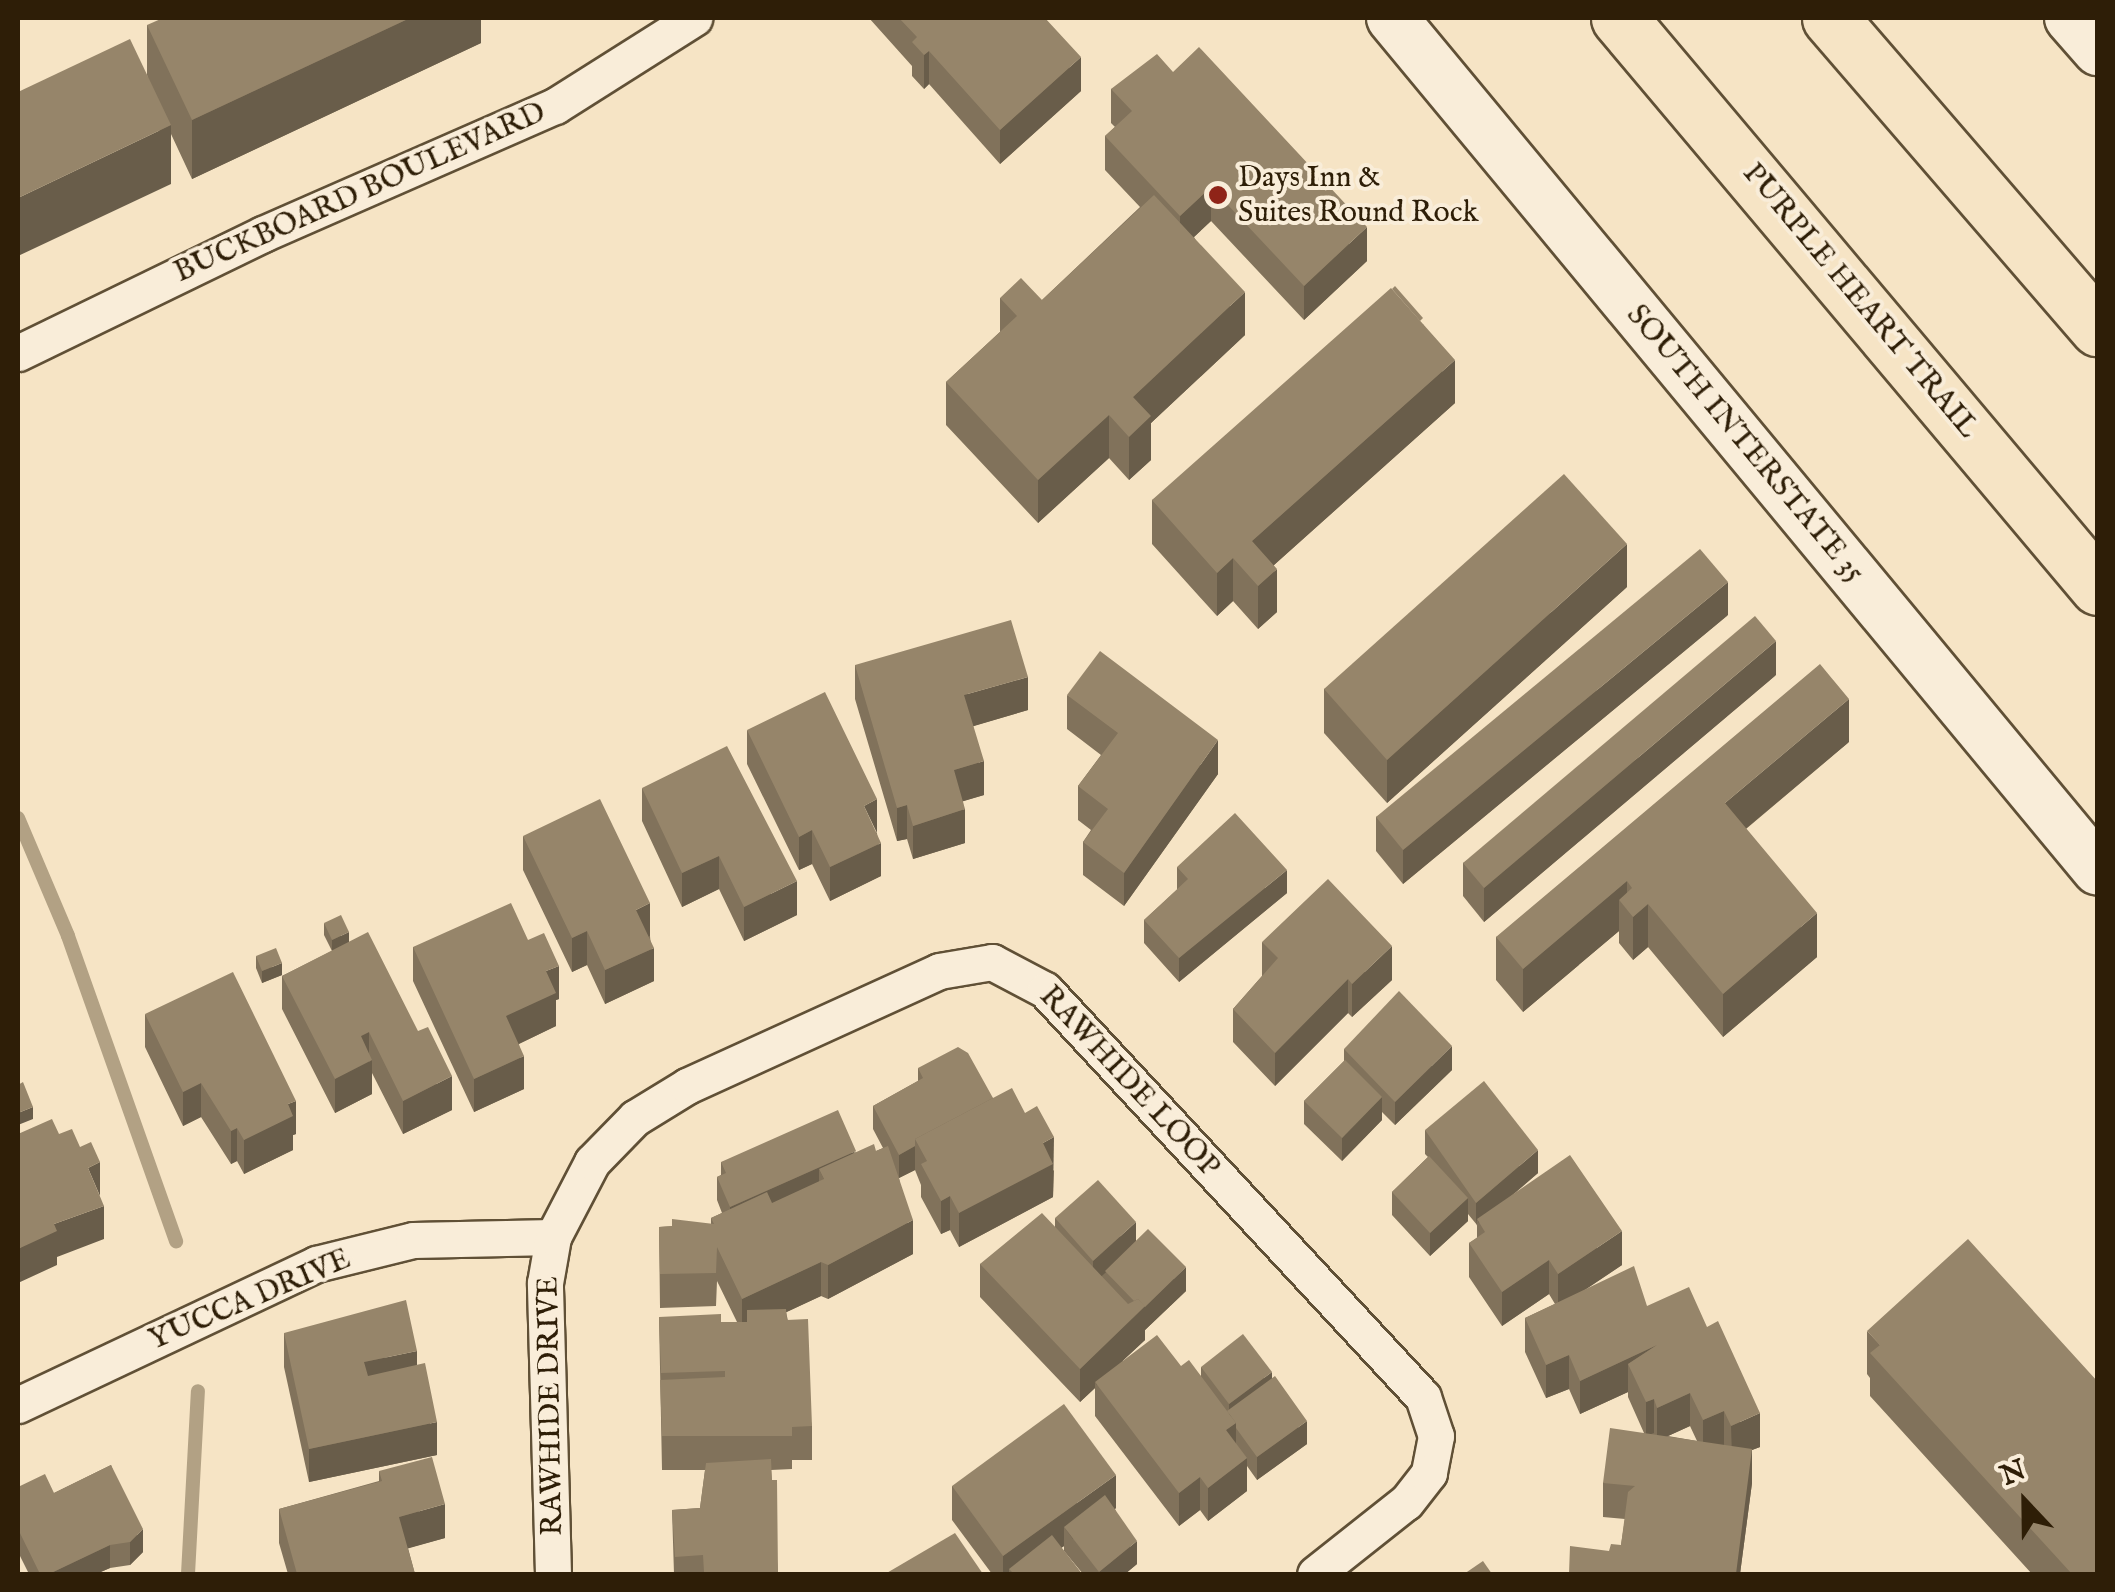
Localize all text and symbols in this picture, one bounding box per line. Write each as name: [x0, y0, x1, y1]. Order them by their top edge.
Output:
street label: BUCKBOARD BOULEVARD: [169, 95, 551, 291]
street label: PURPLE HEART TRAIL: [1734, 156, 1986, 446]
place label: Days Inn & Suites Round Rock: [1238, 160, 1479, 230]
marker: Days Inn & Suites Round Rock: [1207, 184, 1229, 206]
street label: SOUTH INTERSTATE 35: [1618, 298, 1872, 590]
street label: RAWHIDE LOOP: [1031, 979, 1227, 1185]
street label: YUCCA DRIVE: [144, 1241, 356, 1359]
street label: RAWHIDE DRIVE: [531, 1276, 571, 1536]
north arrow: [1975, 1452, 2075, 1552]
text: N: [1996, 1453, 2031, 1494]

